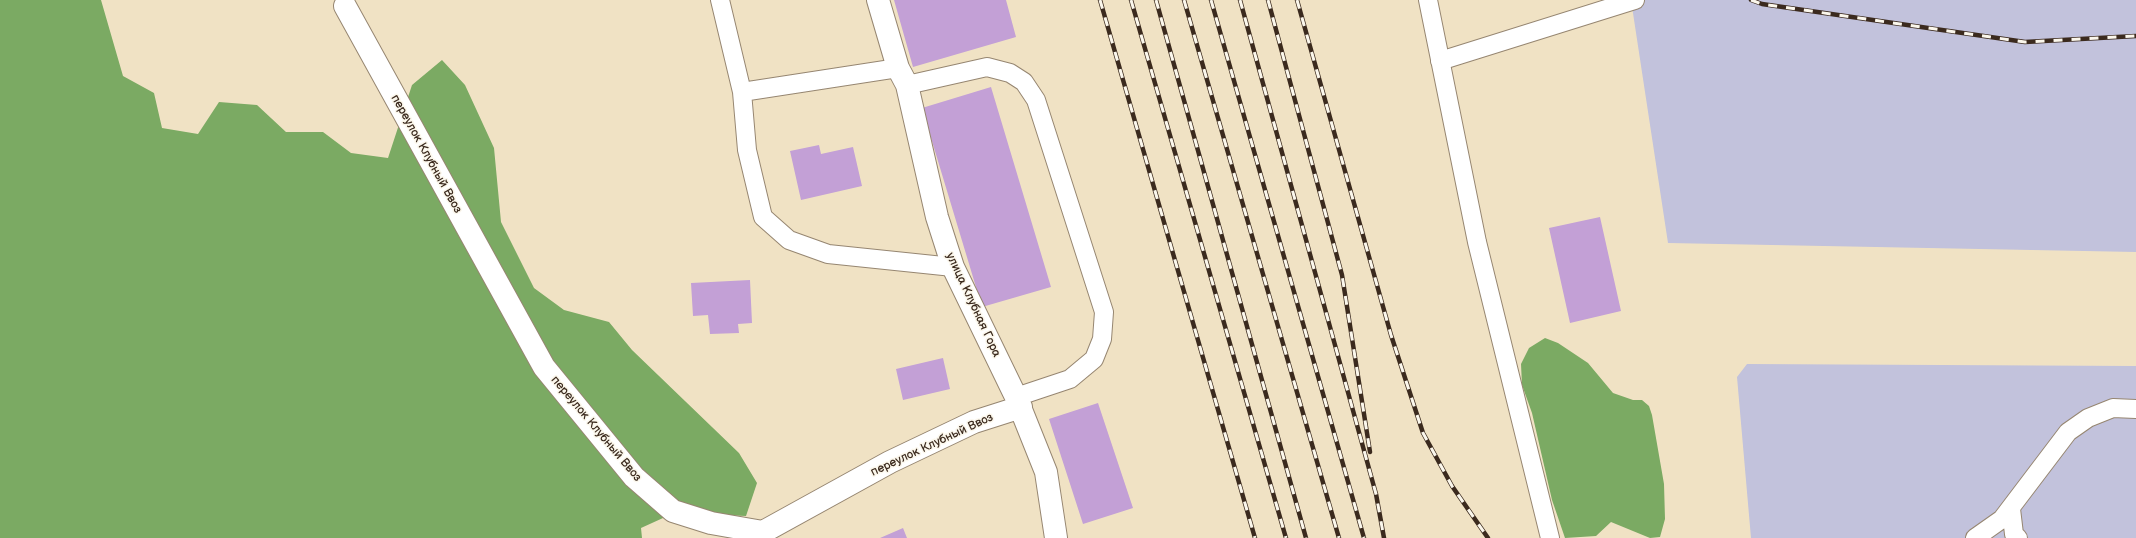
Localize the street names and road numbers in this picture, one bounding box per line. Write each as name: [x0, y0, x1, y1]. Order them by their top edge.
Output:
street label: переулок Клубный Ввоз: [387, 92, 465, 216]
street label: улица Клубная Гора: [942, 250, 1004, 360]
street label: переулок Клубный Ввоз: [548, 373, 644, 485]
street label: переулок Клубный Ввоз: [869, 410, 995, 480]

